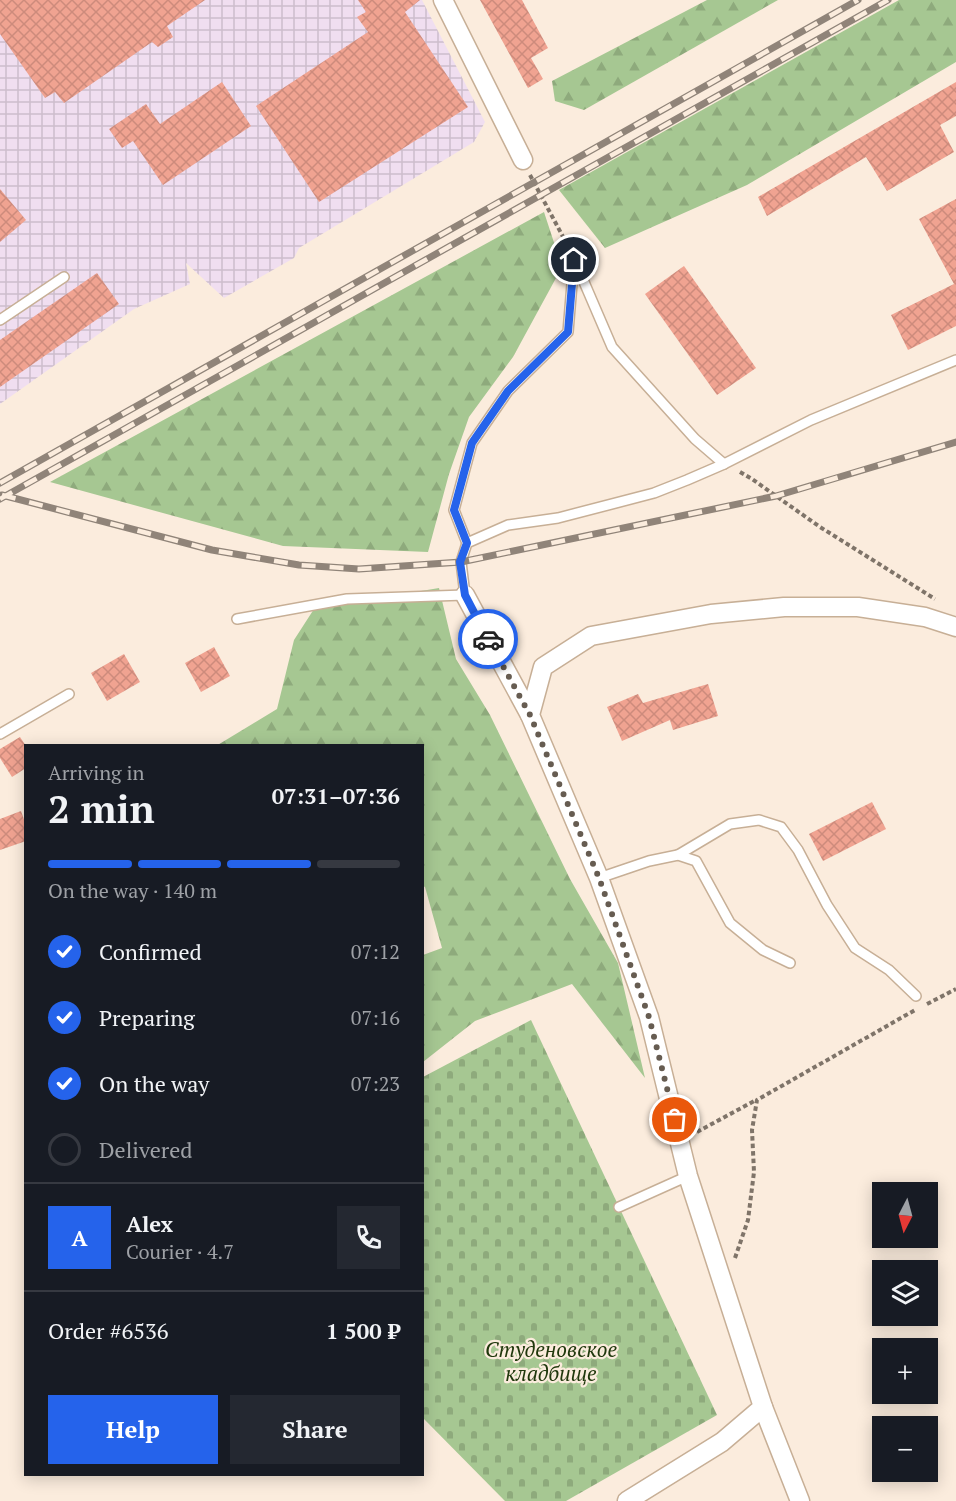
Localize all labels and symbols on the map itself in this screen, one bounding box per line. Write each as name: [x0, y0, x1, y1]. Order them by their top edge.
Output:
pin: [548, 234, 599, 285]
courier: [458, 609, 518, 669]
pin: [649, 1094, 700, 1145]
north arrow: [872, 1182, 938, 1248]
park label: Студеновское кладбище: [485, 1335, 617, 1387]

